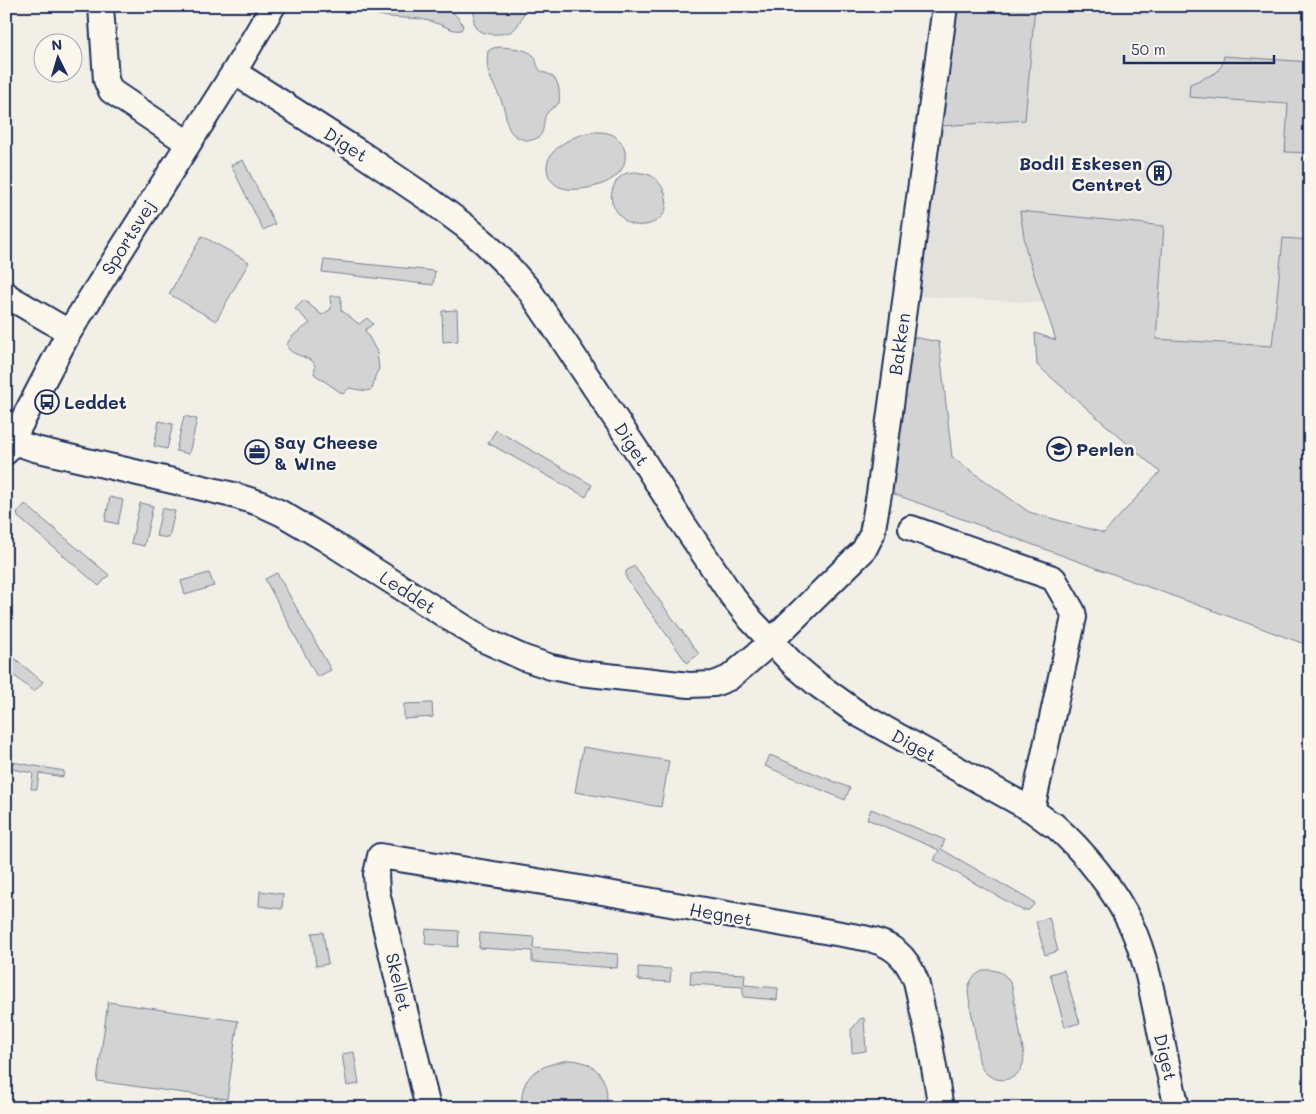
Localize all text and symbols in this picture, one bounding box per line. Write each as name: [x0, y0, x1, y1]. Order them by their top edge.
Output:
north arrow: [32, 32, 82, 82]
scale bar: [1124, 32, 1274, 64]
text: N: [51, 35, 63, 54]
text: 50 m: [1131, 39, 1166, 59]
street label: Diget: [320, 121, 372, 167]
place label: Bodil Eskesen Centret: [1019, 151, 1142, 196]
building icon: Bodil Eskesen Centret: [1146, 160, 1172, 186]
street label: Sportsvej: [95, 195, 161, 279]
street label: Bakken: [883, 311, 915, 377]
bus stop icon: Leddet: [34, 389, 60, 415]
place label: Leddet: [64, 390, 127, 414]
street label: Diget: [609, 418, 655, 470]
place label: Say Cheese & Wine: [274, 430, 378, 475]
school or university icon: Perlen: [1046, 436, 1072, 462]
place label: Perlen: [1076, 437, 1134, 461]
office icon: Say Cheese & Wine: [244, 439, 270, 465]
street label: Leddet: [375, 565, 441, 619]
street label: Diget: [887, 723, 941, 767]
street label: Hegnet: [688, 897, 754, 931]
street label: Skellet: [381, 951, 417, 1013]
street label: Diget: [1149, 1031, 1183, 1083]

